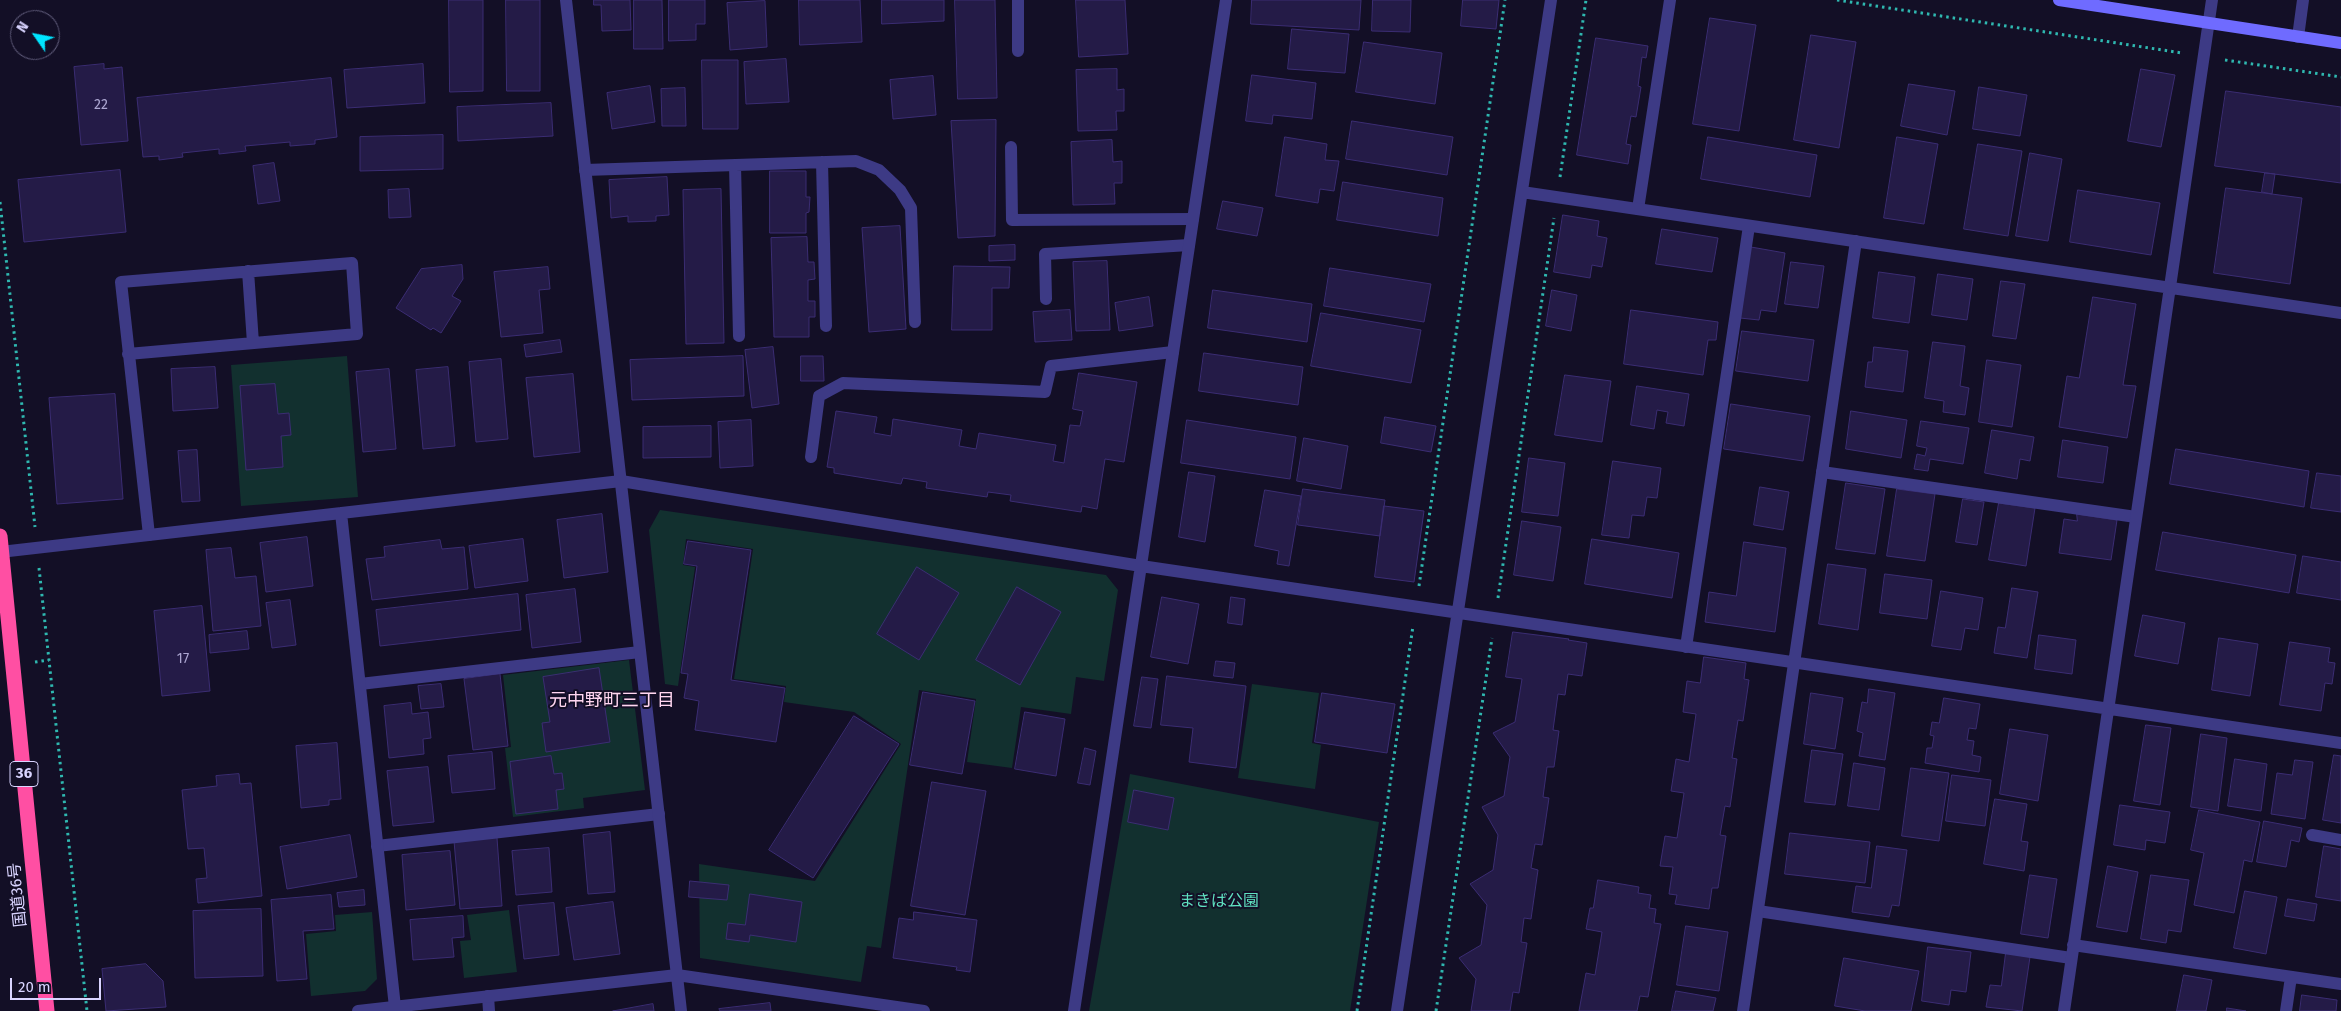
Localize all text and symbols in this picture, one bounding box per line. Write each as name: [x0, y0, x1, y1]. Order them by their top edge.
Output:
north arrow: [10, 10, 60, 60]
text: N: [13, 19, 32, 36]
house number: 22: [94, 97, 108, 113]
house number: 17: [177, 651, 189, 667]
district label: 元中野町三丁目: [549, 690, 675, 712]
road number: 36: [10, 762, 38, 786]
street label: 国道36号: [5, 862, 31, 928]
park label: まきば公園: [1179, 892, 1259, 912]
scale bar: [12, 968, 104, 1000]
text: 20 m: [18, 978, 51, 996]

